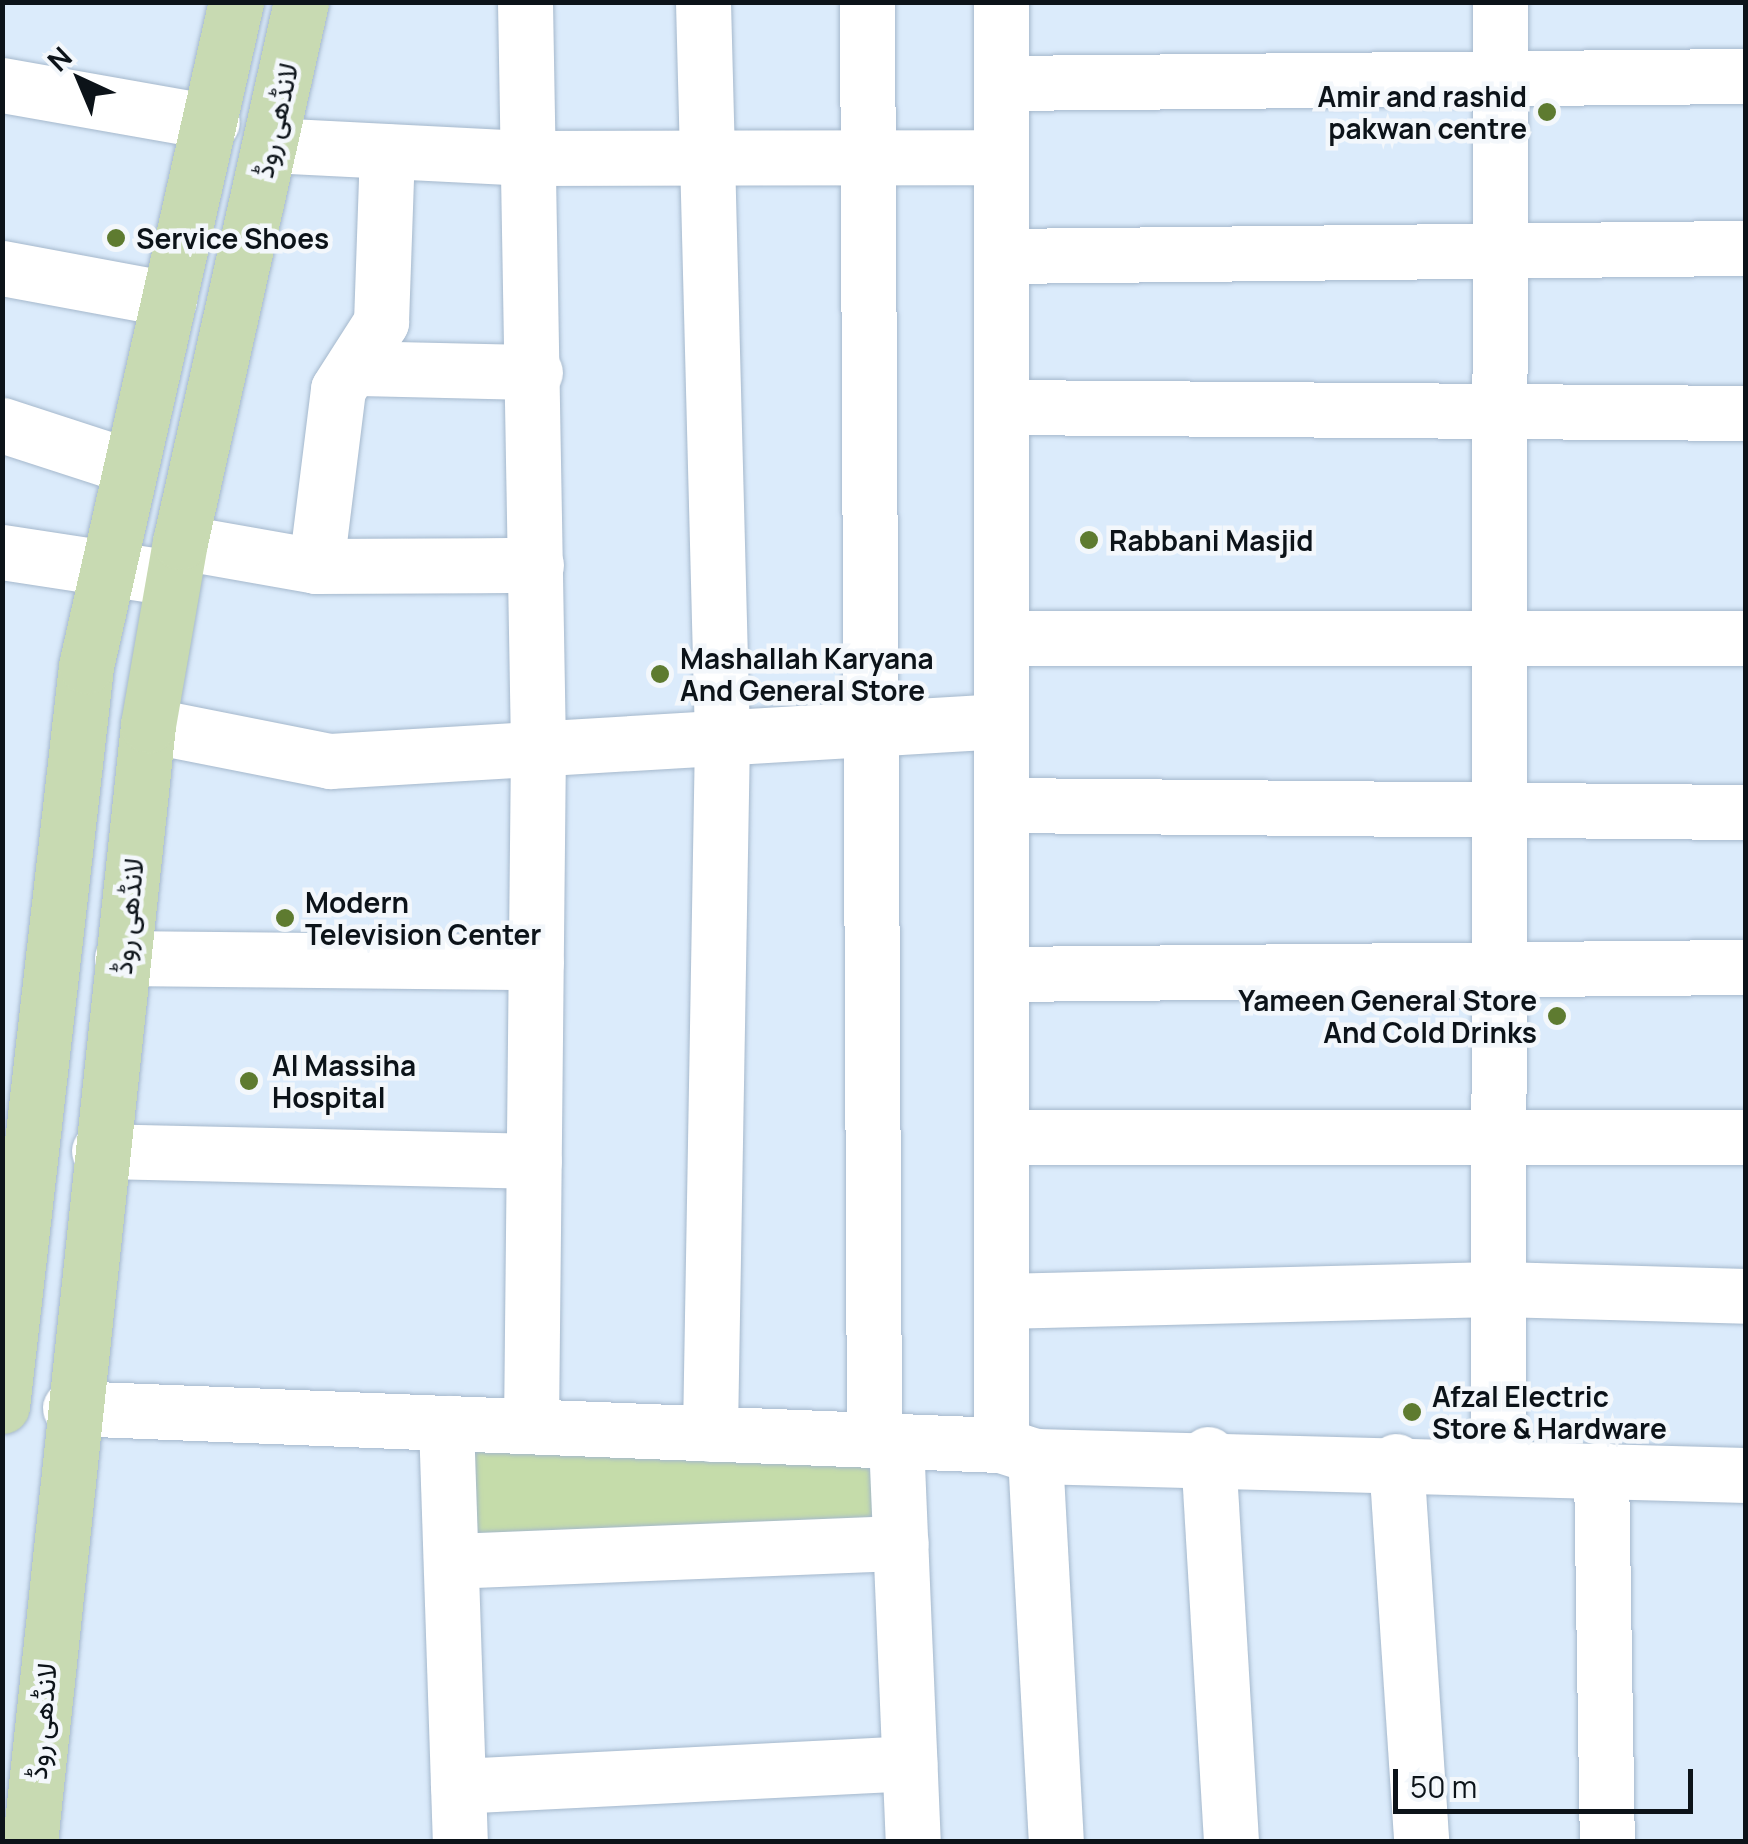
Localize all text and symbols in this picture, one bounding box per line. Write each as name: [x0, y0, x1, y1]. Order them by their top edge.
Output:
north arrow: [30, 30, 130, 130]
text: N: [39, 38, 80, 79]
street label: لانڈھی روڈ: [245, 59, 305, 181]
place label: Amir and rashid pakwan centre: [1317, 79, 1527, 145]
marker: Amir and rashid pakwan centre: [1536, 101, 1558, 123]
place label: Service Shoes: [136, 221, 329, 255]
marker: Service Shoes: [105, 227, 127, 249]
place label: Rabbani Masjid: [1109, 523, 1314, 557]
marker: Rabbani Masjid: [1078, 529, 1100, 551]
place label: Mashallah Karyana And General Store: [680, 641, 934, 707]
marker: Mashallah Karyana And General Store: [649, 663, 671, 685]
street label: لانڈھی روڈ: [104, 856, 150, 976]
place label: Modern Television Center: [305, 885, 542, 951]
marker: Modern Television Center: [274, 907, 296, 929]
place label: Yameen General Store And Cold Drinks: [1238, 983, 1537, 1049]
marker: Yameen General Store And Cold Drinks: [1546, 1005, 1568, 1027]
place label: Al Massiha Hospital: [272, 1048, 416, 1114]
marker: Al Massiha Hospital: [236, 1068, 262, 1094]
place label: Afzal Electric Store & Hardware: [1432, 1379, 1667, 1445]
marker: Afzal Electric Store & Hardware: [1401, 1401, 1423, 1423]
street label: لانڈھی روڈ: [19, 1661, 63, 1781]
scale bar: [1398, 1749, 1698, 1811]
text: 50 m: [1410, 1766, 1477, 1807]

